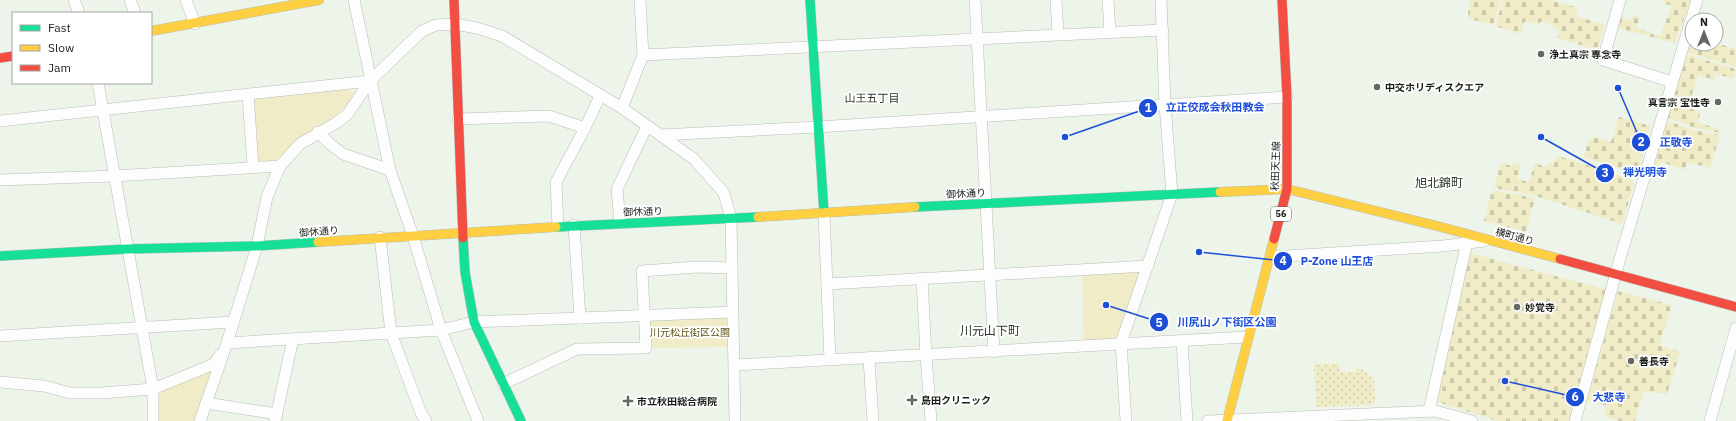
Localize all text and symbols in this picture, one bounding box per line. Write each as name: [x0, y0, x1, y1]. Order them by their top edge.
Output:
legend: [12, 12, 152, 84]
north arrow: [1684, 12, 1724, 52]
text: N: [1700, 15, 1708, 29]
text: Fast: [48, 20, 71, 35]
text: Slow: [48, 40, 74, 55]
place label: 浄土真宗 専念寺: [1549, 48, 1621, 61]
marker: 浄土真宗 専念寺: [1536, 49, 1546, 59]
text: Jam: [48, 60, 71, 75]
place label: 中交ホリディスクエア: [1385, 81, 1484, 94]
marker: 中交ホリディスクエア: [1372, 82, 1382, 92]
district label: 山王五丁目: [845, 91, 900, 105]
callout: 立正佼成会秋田教会: [1138, 96, 1273, 119]
place label: 真言宗 宝性寺: [1648, 96, 1710, 109]
marker: 真言宗 宝性寺: [1713, 97, 1723, 107]
text: 1: [1144, 100, 1152, 115]
text: 立正佼成会秋田教会: [1166, 100, 1265, 114]
callout: 正敬寺: [1631, 130, 1700, 153]
text: 2: [1637, 134, 1645, 149]
text: 正敬寺: [1660, 135, 1693, 149]
street label: 秋田天王線: [1268, 141, 1283, 191]
callout: 禅光明寺: [1595, 161, 1675, 184]
text: 3: [1601, 165, 1609, 180]
text: 禅光明寺: [1623, 165, 1667, 179]
district label: 旭北錦町: [1415, 175, 1463, 190]
street label: 御休通り: [946, 186, 986, 201]
street label: 御休通り: [623, 204, 663, 219]
road number: 56: [1271, 207, 1291, 221]
street label: 御休通り: [299, 224, 339, 239]
street label: 横町通り: [1494, 225, 1536, 248]
callout: P-Zone 山王店: [1273, 250, 1381, 273]
text: 4: [1279, 253, 1287, 268]
text: P-Zone 山王店: [1301, 254, 1373, 268]
place label: 妙覚寺: [1525, 301, 1555, 314]
marker: 妙覚寺: [1512, 302, 1522, 312]
callout: 川尻山ノ下街区公園: [1149, 311, 1284, 334]
text: 5: [1155, 315, 1163, 330]
text: 川尻山ノ下街区公園: [1178, 315, 1277, 329]
district label: 川元山下町: [960, 323, 1020, 338]
park label: 川元松丘街区公園: [650, 326, 730, 339]
place label: 善長寺: [1639, 355, 1669, 368]
marker: 善長寺: [1626, 356, 1636, 366]
callout: 大悲寺: [1565, 386, 1634, 409]
text: 6: [1571, 389, 1579, 404]
text: 大悲寺: [1593, 390, 1626, 404]
marker: 島田クリニック: [906, 394, 918, 406]
place label: 島田クリニック: [921, 394, 991, 407]
marker: 市立秋田総合病院: [622, 395, 634, 407]
place label: 市立秋田総合病院: [637, 395, 717, 408]

